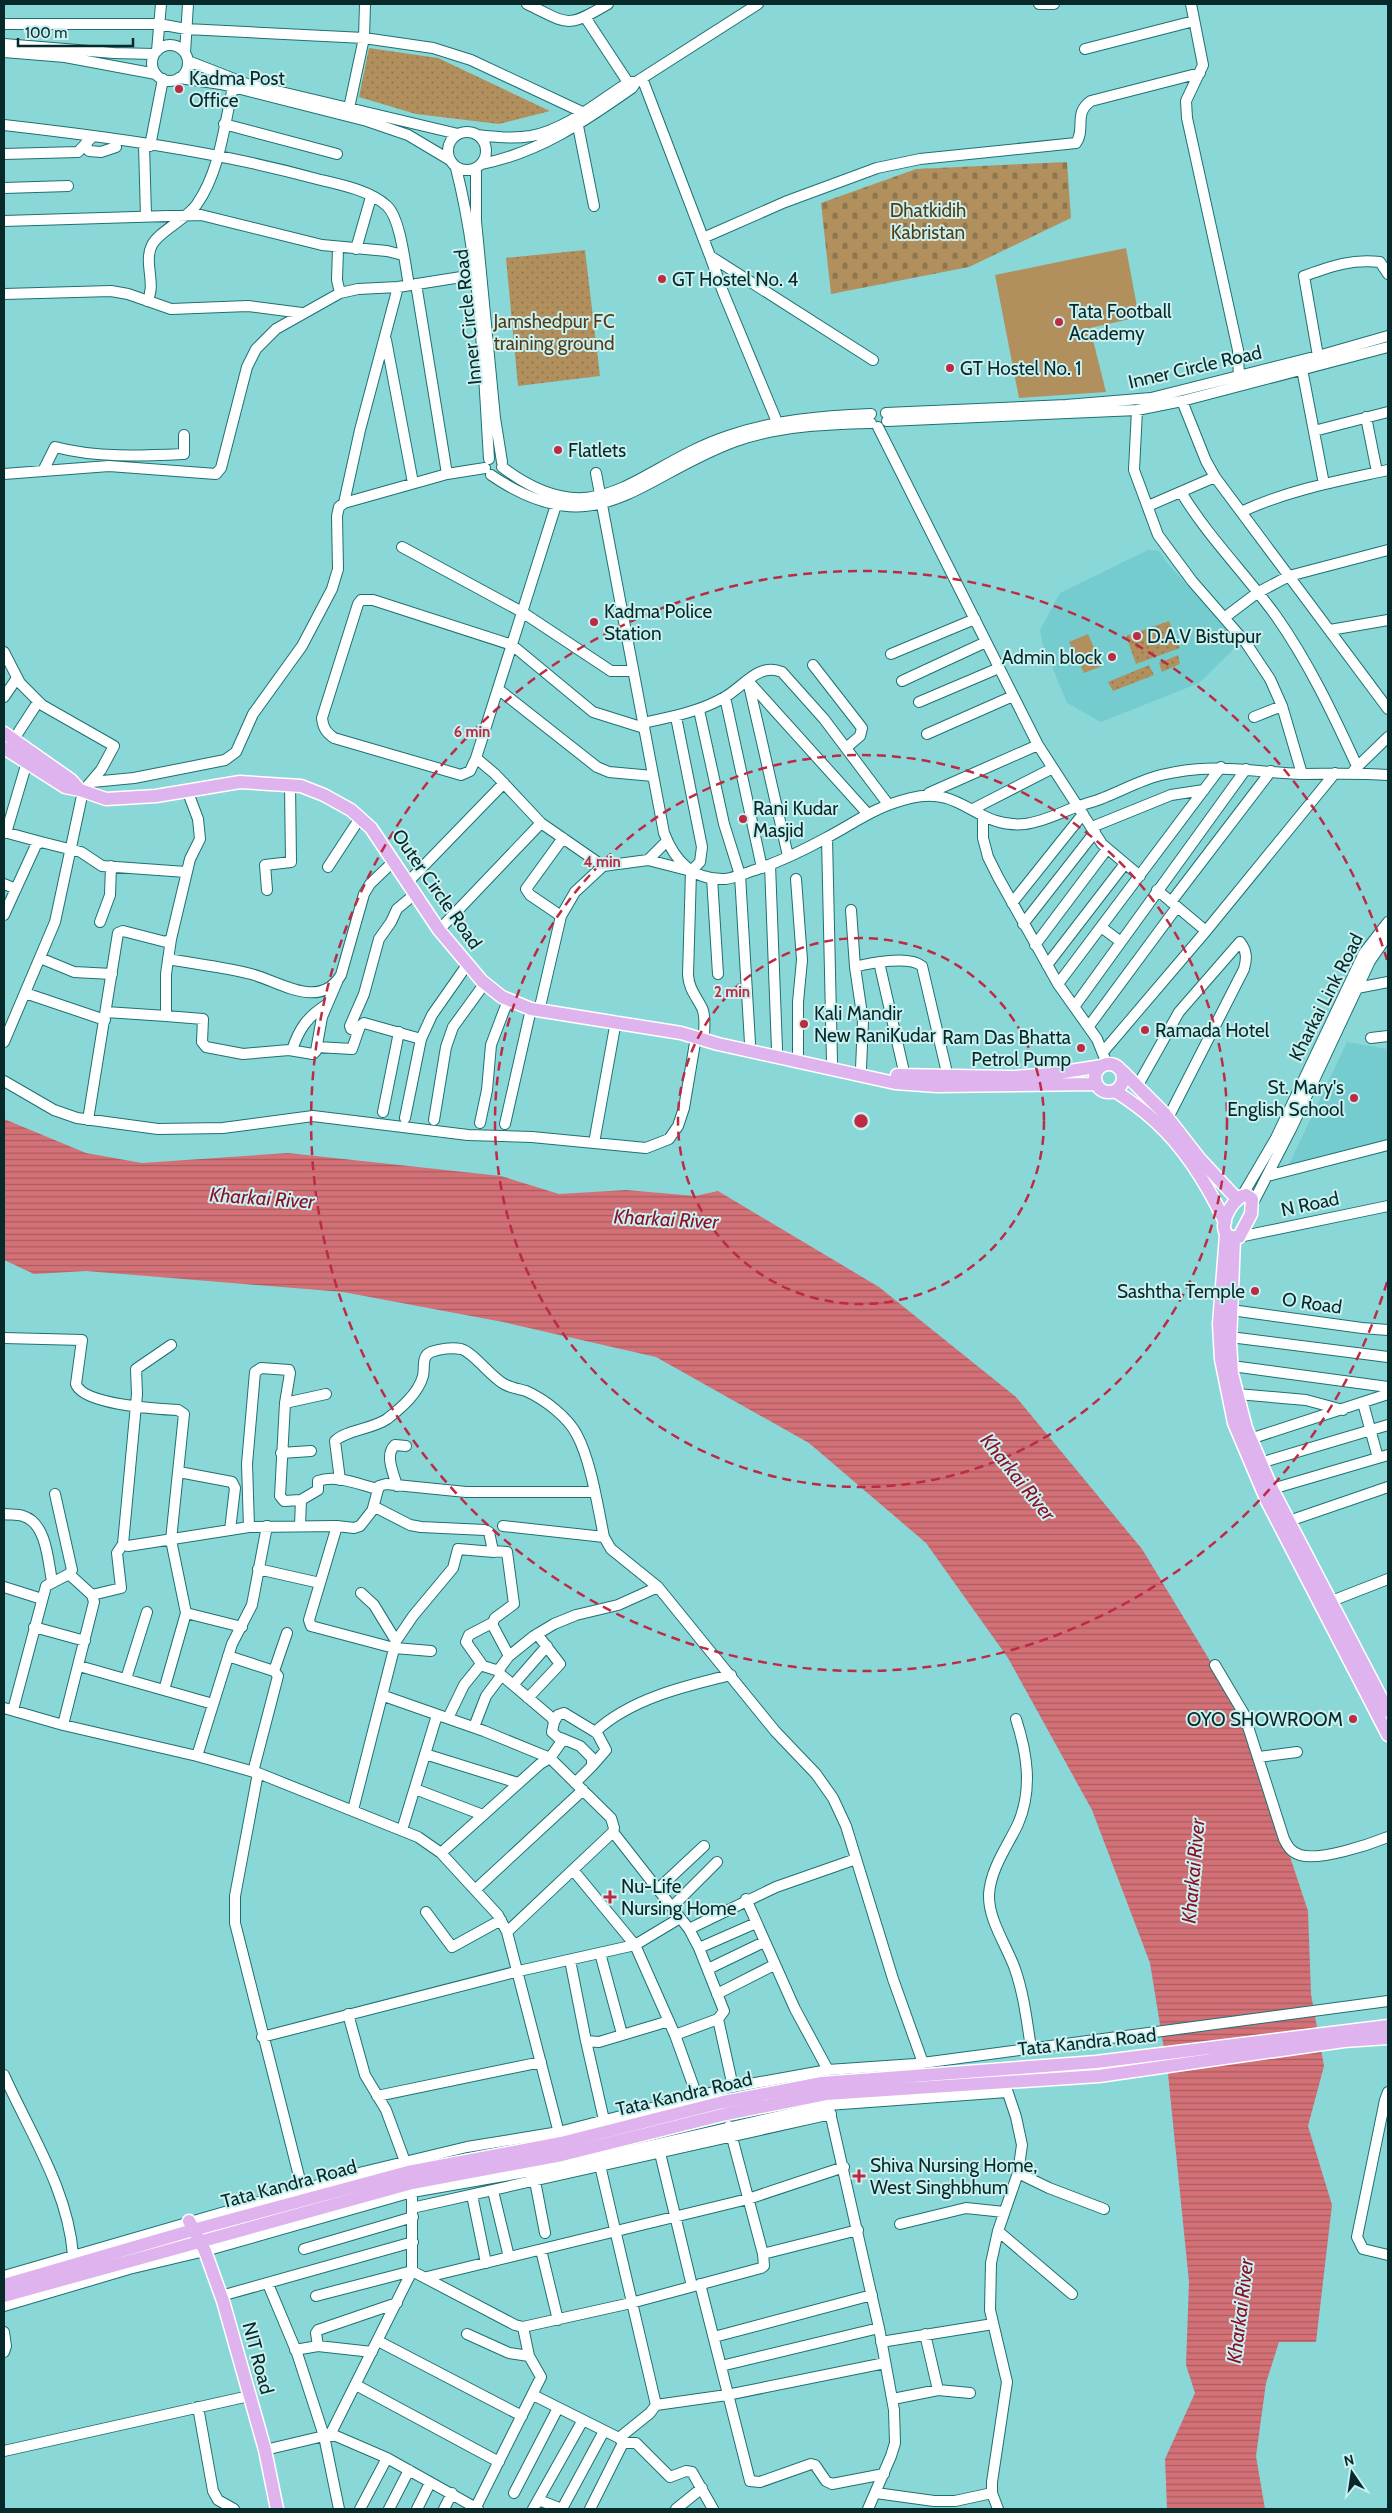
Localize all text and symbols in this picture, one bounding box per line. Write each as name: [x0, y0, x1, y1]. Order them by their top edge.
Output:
scale bar: [18, 15, 132, 47]
text: 100 m: [25, 24, 67, 42]
place label: Kadma Post Office: [189, 67, 285, 112]
marker: Kadma Post Office: [173, 83, 185, 95]
park label: Dhatkidih Kabristan: [890, 199, 966, 244]
street label: Inner Circle Road: [449, 248, 487, 386]
place label: GT Hostel No. 4: [672, 268, 798, 291]
marker: GT Hostel No. 4: [656, 273, 668, 285]
place label: Tata Football Academy: [1069, 300, 1172, 345]
park label: Jamshedpur FC training ground: [492, 310, 615, 355]
marker: Tata Football Academy: [1053, 316, 1065, 328]
street label: Inner Circle Road: [1126, 340, 1264, 394]
place label: GT Hostel No. 1: [960, 357, 1081, 380]
marker: GT Hostel No. 1: [944, 362, 956, 374]
place label: Flatlets: [568, 439, 626, 462]
marker: Flatlets: [552, 444, 564, 456]
place label: Kadma Police Station: [604, 600, 713, 645]
marker: Kadma Police Station: [588, 616, 600, 628]
place label: D.A.V Bistupur: [1147, 625, 1261, 648]
marker: D.A.V Bistupur: [1131, 630, 1143, 642]
place label: Admin block: [1002, 646, 1102, 669]
marker: Admin block: [1106, 651, 1118, 663]
text: 6 min: [454, 723, 490, 741]
place label: Rani Kudar Masjid: [753, 797, 838, 842]
marker: Rani Kudar Masjid: [737, 813, 749, 825]
street label: Outer Circle Road: [387, 825, 487, 953]
text: 4 min: [583, 853, 621, 871]
street label: Kharkai Link Road: [1284, 929, 1368, 1065]
text: 2 min: [714, 983, 750, 1001]
place label: Kali Mandir New RaniKudar: [814, 1002, 936, 1047]
marker: Kali Mandir New RaniKudar: [798, 1018, 810, 1030]
place label: Ramada Hotel: [1155, 1019, 1270, 1042]
marker: Ramada Hotel: [1139, 1024, 1151, 1036]
place label: Ram Das Bhatta Petrol Pump: [942, 1026, 1071, 1071]
marker: Ram Das Bhatta Petrol Pump: [1075, 1042, 1087, 1054]
place label: St. Mary's English School: [1227, 1076, 1345, 1121]
marker: St. Mary's English School: [1348, 1092, 1360, 1104]
centre of rings: [852, 1112, 870, 1130]
water label: Kharkai River: [209, 1182, 316, 1214]
street label: N Road: [1279, 1187, 1341, 1221]
water label: Kharkai River: [613, 1204, 720, 1234]
place label: Sashtha Temple: [1117, 1280, 1245, 1303]
marker: Sashtha Temple: [1249, 1285, 1261, 1297]
street label: O Road: [1281, 1287, 1343, 1319]
water label: Kharkai River: [976, 1429, 1061, 1526]
place label: OYO SHOWROOM: [1187, 1708, 1343, 1731]
marker: OYO SHOWROOM: [1347, 1713, 1359, 1725]
water label: Kharkai River: [1176, 1817, 1210, 1924]
place label: Nu-Life Nursing Home: [621, 1875, 737, 1920]
marker: Nu-Life Nursing Home: [603, 1890, 617, 1904]
street label: Tata Kandra Road: [1017, 2023, 1157, 2061]
street label: Tata Kandra Road: [614, 2067, 754, 2121]
place label: Shiva Nursing Home, West Singhbhum: [870, 2154, 1037, 2199]
street label: Tata Kandra Road: [219, 2155, 359, 2213]
marker: Shiva Nursing Home, West Singhbhum: [852, 2169, 866, 2183]
water label: Kharkai River: [1222, 2257, 1258, 2365]
street label: NIT Road: [237, 2319, 279, 2397]
north arrow: [1327, 2448, 1377, 2498]
text: N: [1342, 2450, 1356, 2470]

